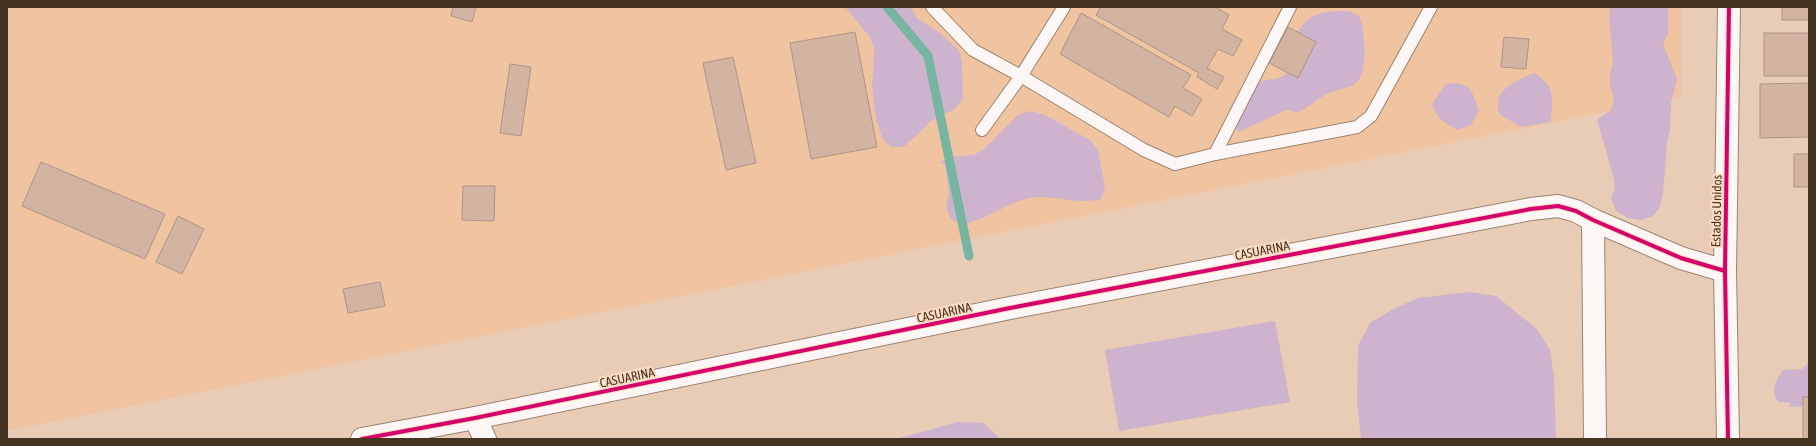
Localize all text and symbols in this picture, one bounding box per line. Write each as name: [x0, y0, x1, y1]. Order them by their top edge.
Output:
street label: Estados Unidos: [1708, 174, 1725, 247]
street label: CASUARINA: [1233, 238, 1291, 263]
street label: CASUARINA: [915, 299, 973, 326]
street label: CASUARINA: [598, 364, 656, 391]

